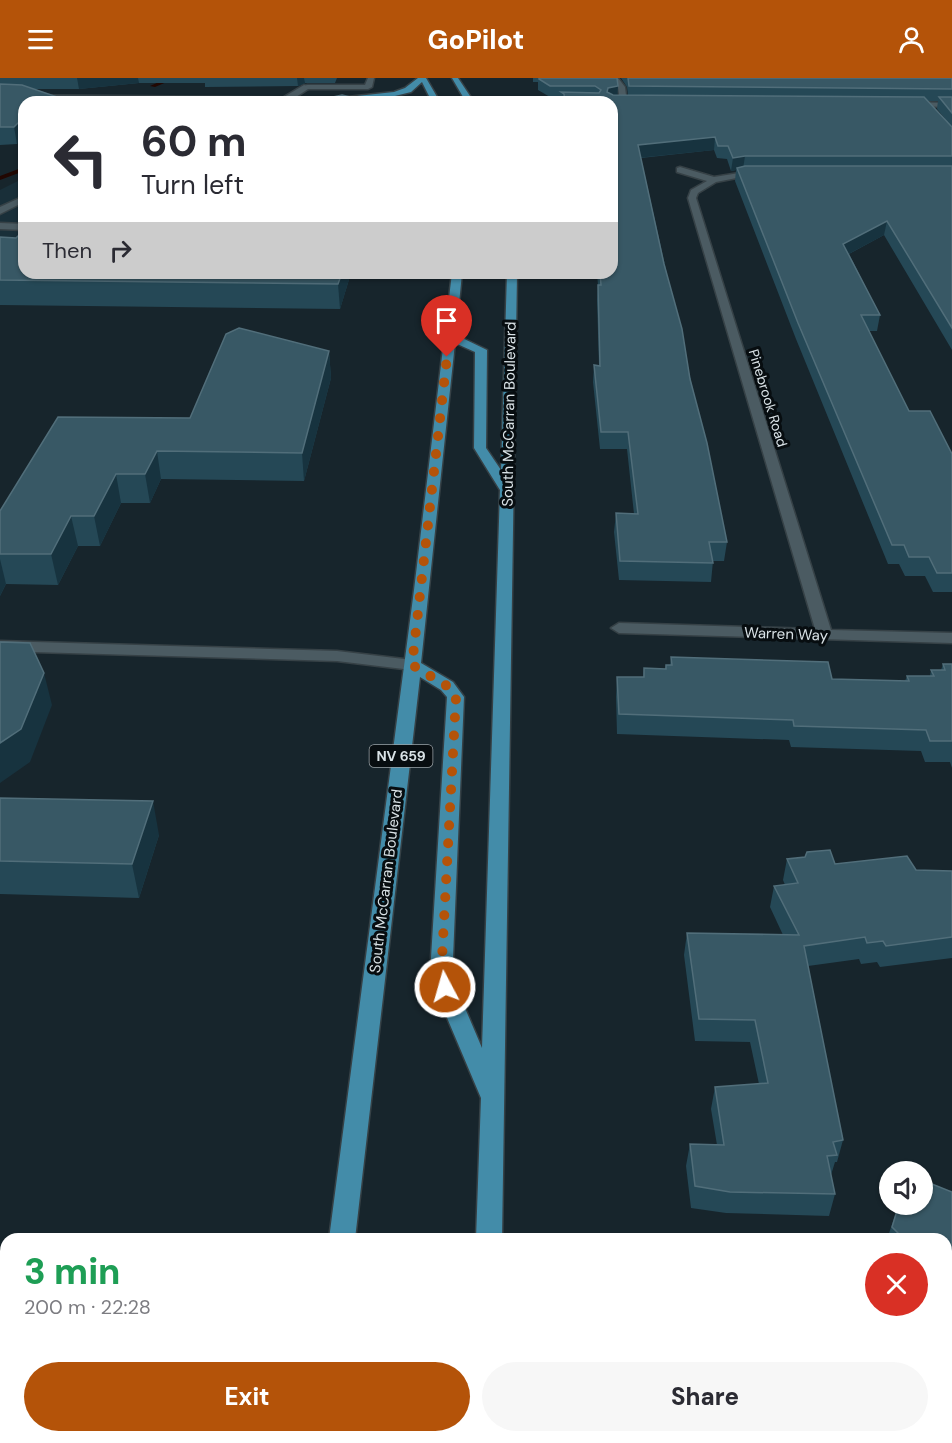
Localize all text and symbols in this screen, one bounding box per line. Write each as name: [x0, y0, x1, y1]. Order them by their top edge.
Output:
text: GoPilot: [428, 22, 524, 57]
icon: menu: [24, 23, 57, 56]
icon: person: [895, 23, 928, 56]
text: 60 m: [141, 114, 247, 169]
icon: left: [42, 120, 120, 198]
text: Turn left: [141, 167, 244, 202]
icon: right: [104, 234, 137, 267]
text: Then: [42, 236, 92, 265]
pin: [421, 295, 472, 357]
icon: arrive: [430, 304, 463, 337]
street label: South McCarran Boulevard: [497, 321, 521, 507]
street label: Pinebrook Road: [745, 347, 791, 449]
street label: Warren Way: [744, 623, 829, 645]
road number: NV 659: [370, 745, 432, 767]
street label: South McCarran Boulevard: [365, 788, 407, 974]
position arrow: [413, 955, 477, 1019]
map controls: [879, 1161, 933, 1215]
button: sound: [879, 1161, 933, 1215]
text: 3 min: [24, 1248, 120, 1295]
button: close: [865, 1253, 928, 1316]
text: 200 m · 22:28: [24, 1294, 151, 1320]
button: Exit: [24, 1362, 470, 1431]
button: Share: [482, 1362, 928, 1431]

